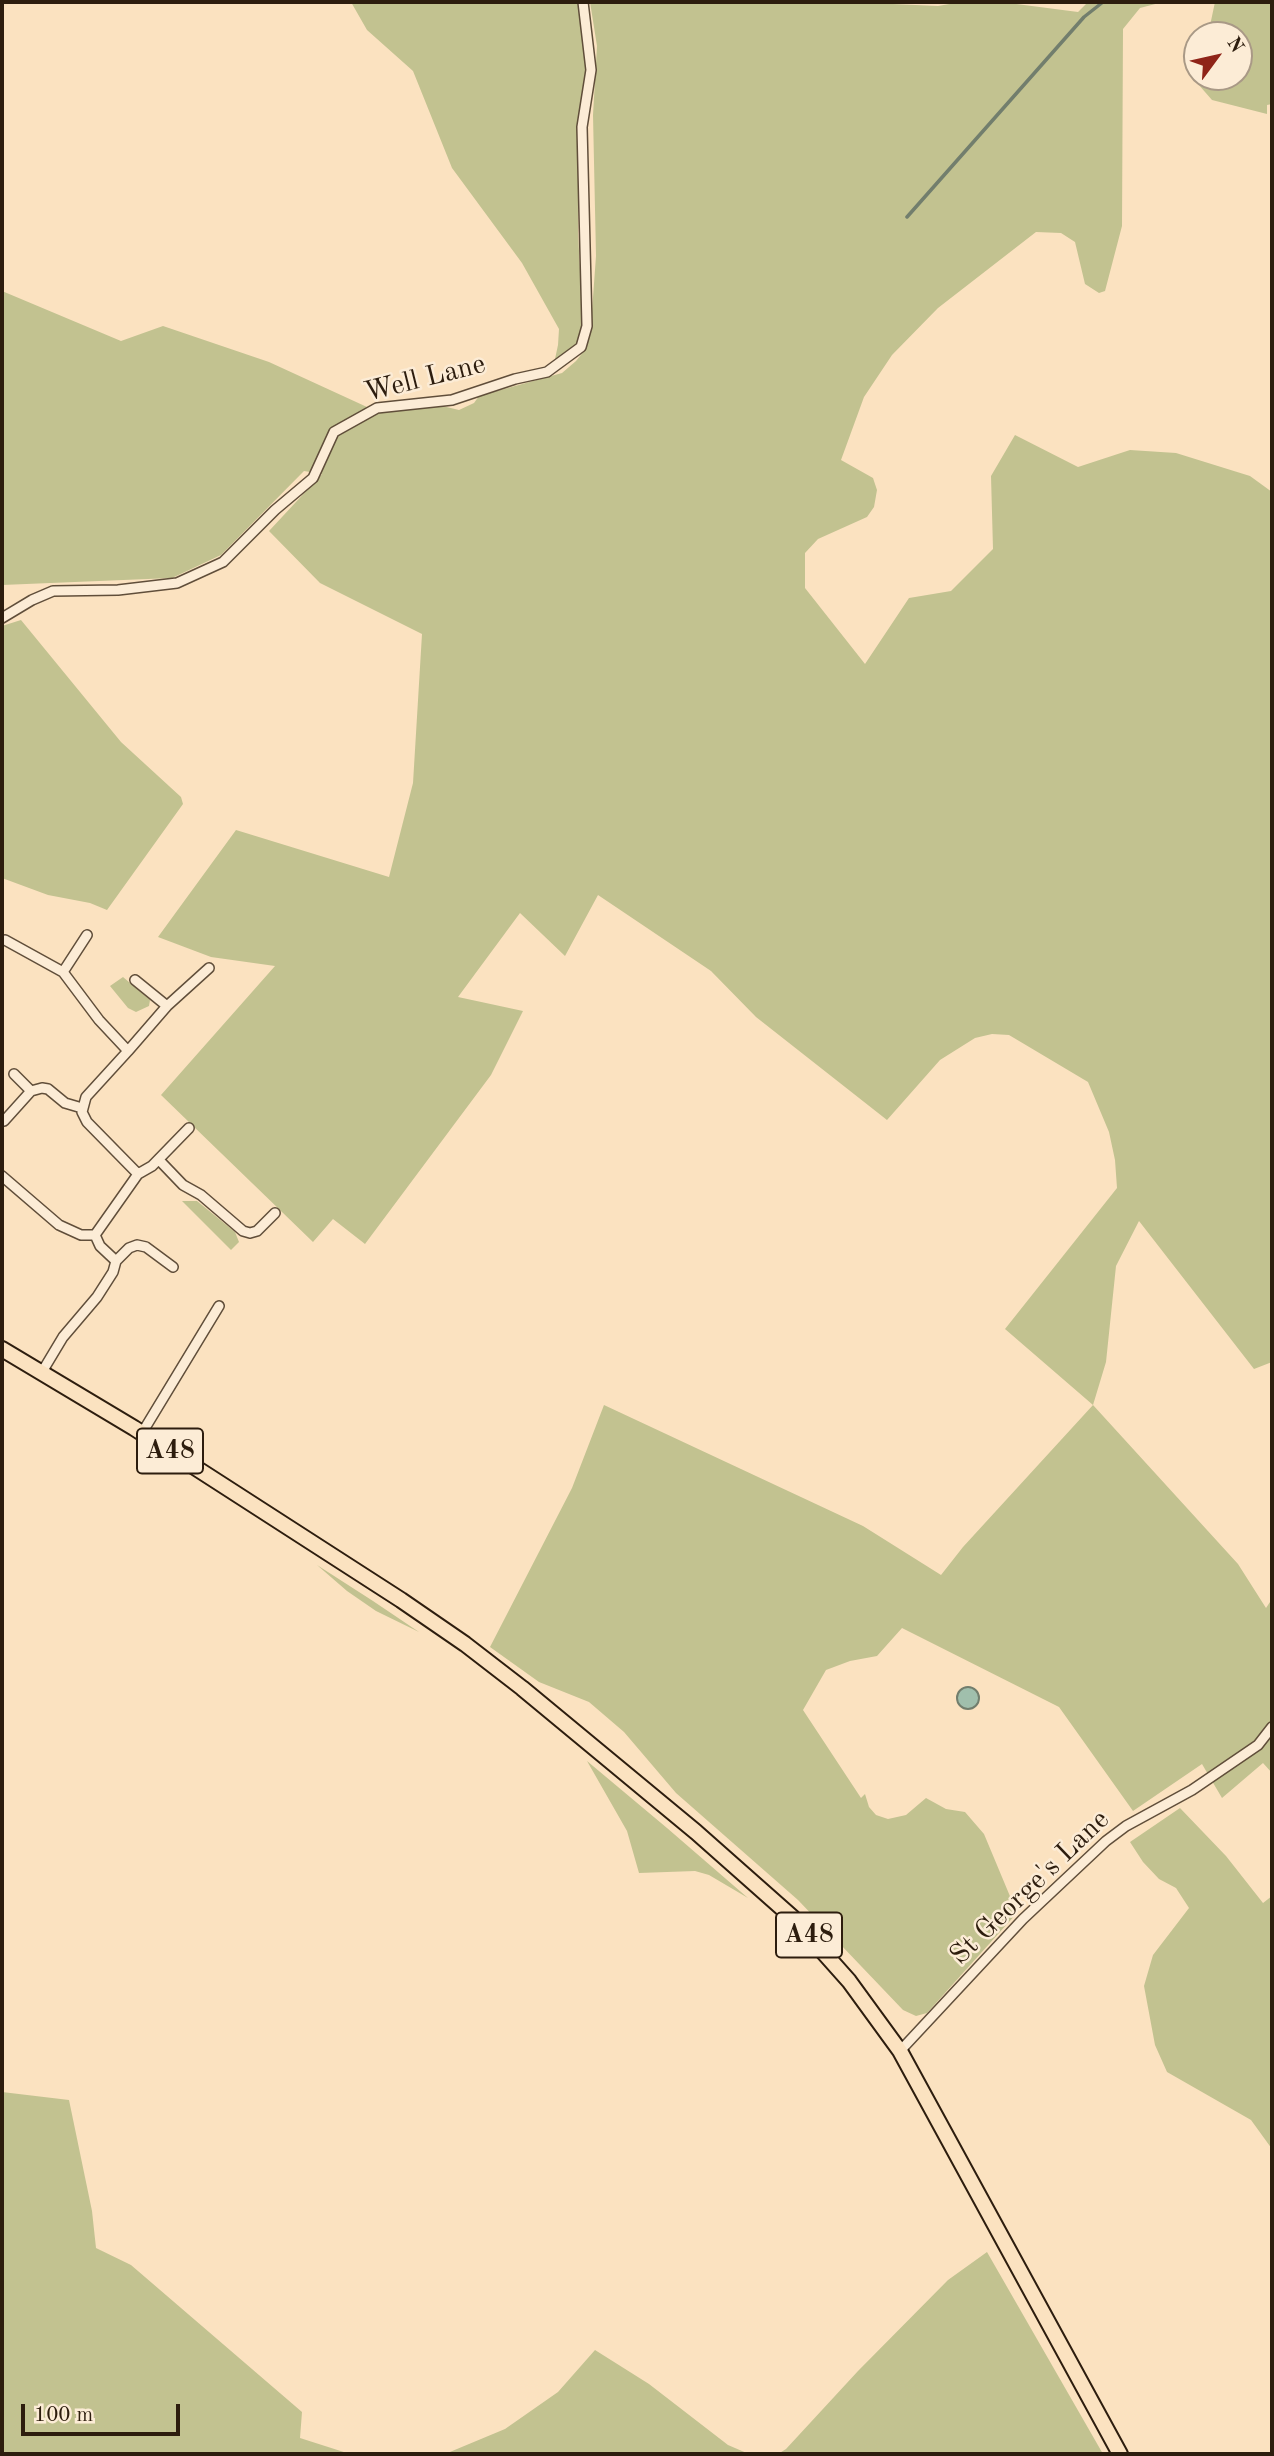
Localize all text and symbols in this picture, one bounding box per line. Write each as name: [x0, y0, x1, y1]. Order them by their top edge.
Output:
north arrow: [1183, 21, 1253, 91]
text: N: [1222, 34, 1246, 57]
street label: Well Lane: [361, 348, 489, 410]
road number: A48: [137, 1428, 203, 1474]
street label: St George's Lane: [943, 1803, 1117, 1973]
road number: A48: [776, 1912, 842, 1958]
scale bar: [24, 2390, 184, 2434]
text: 100 m: [34, 2405, 93, 2426]

